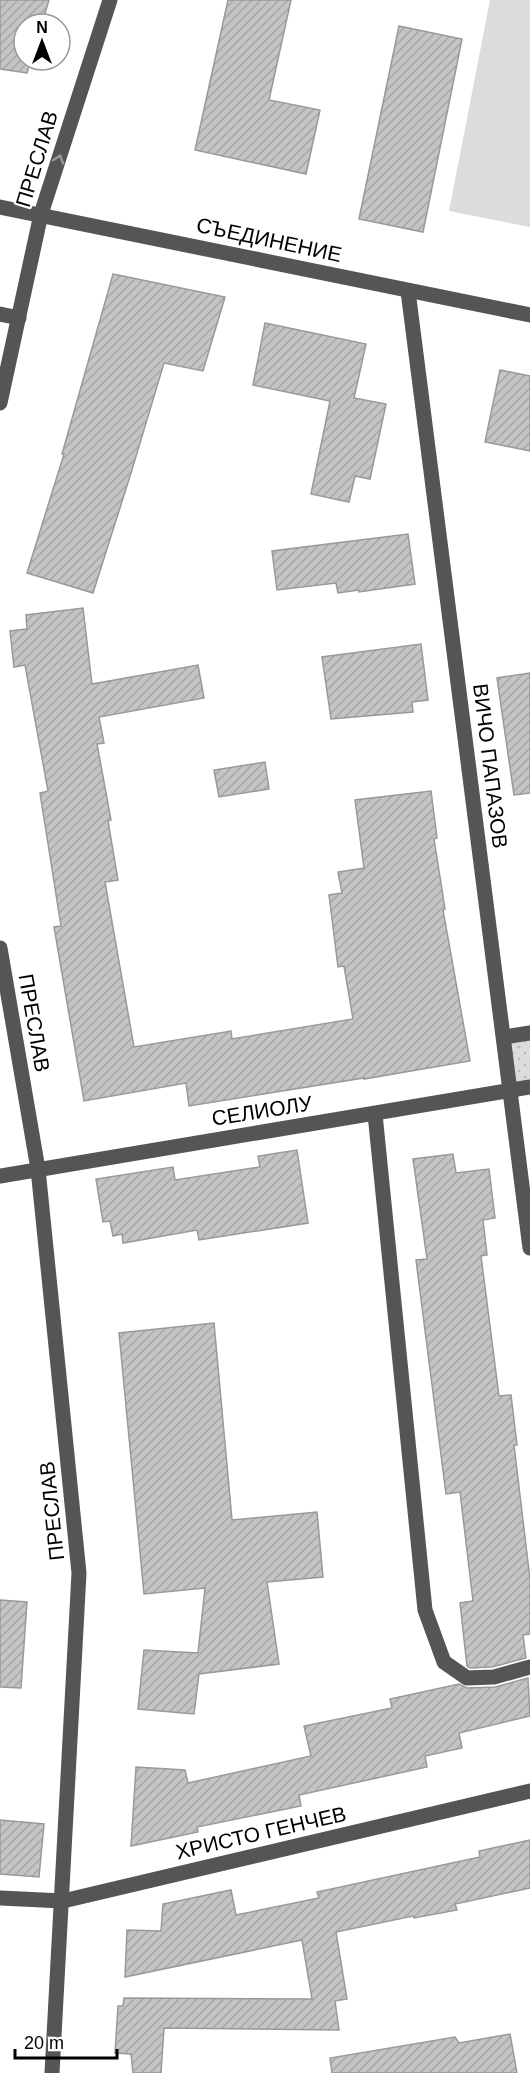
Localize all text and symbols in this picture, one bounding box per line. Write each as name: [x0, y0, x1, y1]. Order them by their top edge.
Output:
north arrow: [12, 12, 72, 72]
text: N: [36, 19, 48, 36]
street label: ПРЕСЛАВ: [11, 108, 62, 210]
one-way arrow: [52, 154, 64, 165]
street label: СЪЕДИНЕНИЕ: [194, 213, 344, 266]
street label: ВИЧО ПАПАЗОВ: [469, 682, 512, 850]
street label: ПРЕСЛАВ: [15, 972, 54, 1074]
street label: СЕЛИОЛУ: [210, 1091, 314, 1130]
street label: ПРЕСЛАВ: [35, 1460, 68, 1562]
street label: ХРИСТО ГЕНЧЕВ: [173, 1802, 348, 1863]
scale bar: [15, 2022, 117, 2060]
text: 20 m: [24, 2033, 64, 2053]

